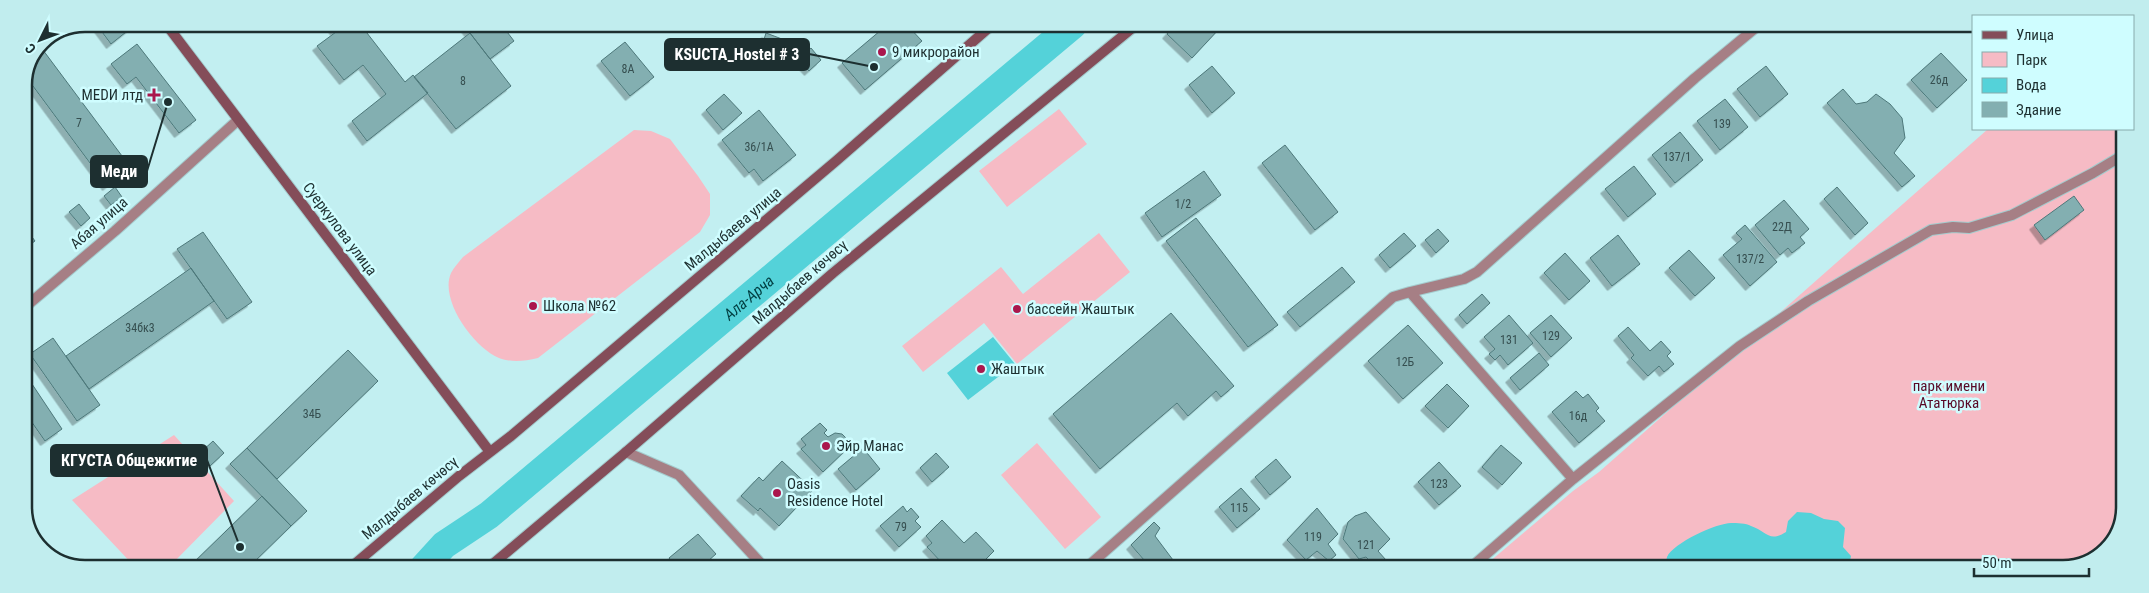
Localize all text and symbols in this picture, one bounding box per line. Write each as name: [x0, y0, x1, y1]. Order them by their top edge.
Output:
north arrow: [15, 15, 65, 65]
legend: [1972, 15, 2134, 130]
text: Улица: [2016, 26, 2054, 44]
callout: KSUCTA_Hostel # 3: [665, 39, 809, 70]
text: С: [22, 40, 39, 57]
place label: 9 микрорайон: [892, 43, 980, 61]
text: KSUCTA_Hostel # 3: [675, 45, 799, 64]
marker: 9 микрорайон: [876, 46, 888, 58]
text: Парк: [2016, 51, 2047, 69]
house number: 8А: [622, 62, 635, 76]
house number: 26д: [1930, 73, 1949, 87]
house number: 8: [460, 74, 466, 88]
text: Вода: [2016, 76, 2046, 94]
place label: МЕDИ лтд: [81, 86, 143, 104]
marker: МЕDИ лтд: [147, 88, 161, 102]
text: Здание: [2016, 101, 2061, 119]
house number: 7: [76, 116, 82, 130]
house number: 139: [1713, 117, 1731, 131]
house number: 36/1А: [744, 140, 774, 154]
house number: 137/1: [1663, 150, 1691, 164]
callout: Меди: [91, 156, 147, 187]
text: Меди: [101, 162, 137, 181]
street label: Суеркулова улица: [299, 179, 381, 279]
street label: Малдыбаева улица: [681, 183, 785, 275]
street label: Абая улица: [67, 193, 131, 253]
house number: 1/2: [1175, 197, 1191, 211]
house number: 22Д: [1772, 220, 1792, 234]
street label: Малдыбаев көчөсү: [749, 236, 851, 328]
house number: 137/2: [1736, 252, 1764, 266]
water label: Ала-Арча: [719, 271, 778, 325]
place label: Школа №62: [543, 297, 616, 315]
marker: Школа №62: [527, 300, 539, 312]
place label: бассейн Жаштык: [1027, 300, 1134, 318]
marker: бассейн Жаштык: [1011, 303, 1023, 315]
house number: 34бк3: [125, 321, 155, 335]
house number: 129: [1542, 329, 1560, 343]
house number: 131: [1500, 333, 1518, 347]
house number: 12Б: [1396, 355, 1415, 369]
place label: Жаштык: [991, 360, 1044, 378]
marker: Жаштык: [975, 363, 987, 375]
park label: парк имени Ататюрка: [1913, 377, 1985, 412]
house number: 34Б: [303, 407, 322, 421]
house number: 16д: [1569, 409, 1588, 423]
place label: Эйр Манас: [836, 437, 904, 455]
marker: Эйр Манас: [820, 440, 832, 452]
callout: КГУСТА Общежитие: [51, 445, 207, 476]
text: КГУСТА Общежитие: [61, 451, 197, 470]
street label: Малдыбаев көчөсү: [358, 452, 462, 543]
place label: Oasis Residence Hotel: [787, 475, 883, 510]
house number: 123: [1430, 477, 1448, 491]
marker: Oasis Residence Hotel: [771, 487, 783, 499]
house number: 115: [1230, 501, 1248, 515]
house number: 79: [895, 520, 907, 534]
house number: 119: [1304, 530, 1322, 544]
house number: 121: [1357, 538, 1375, 552]
scale bar: [1974, 546, 2089, 578]
text: 50 m: [1982, 554, 2012, 572]

